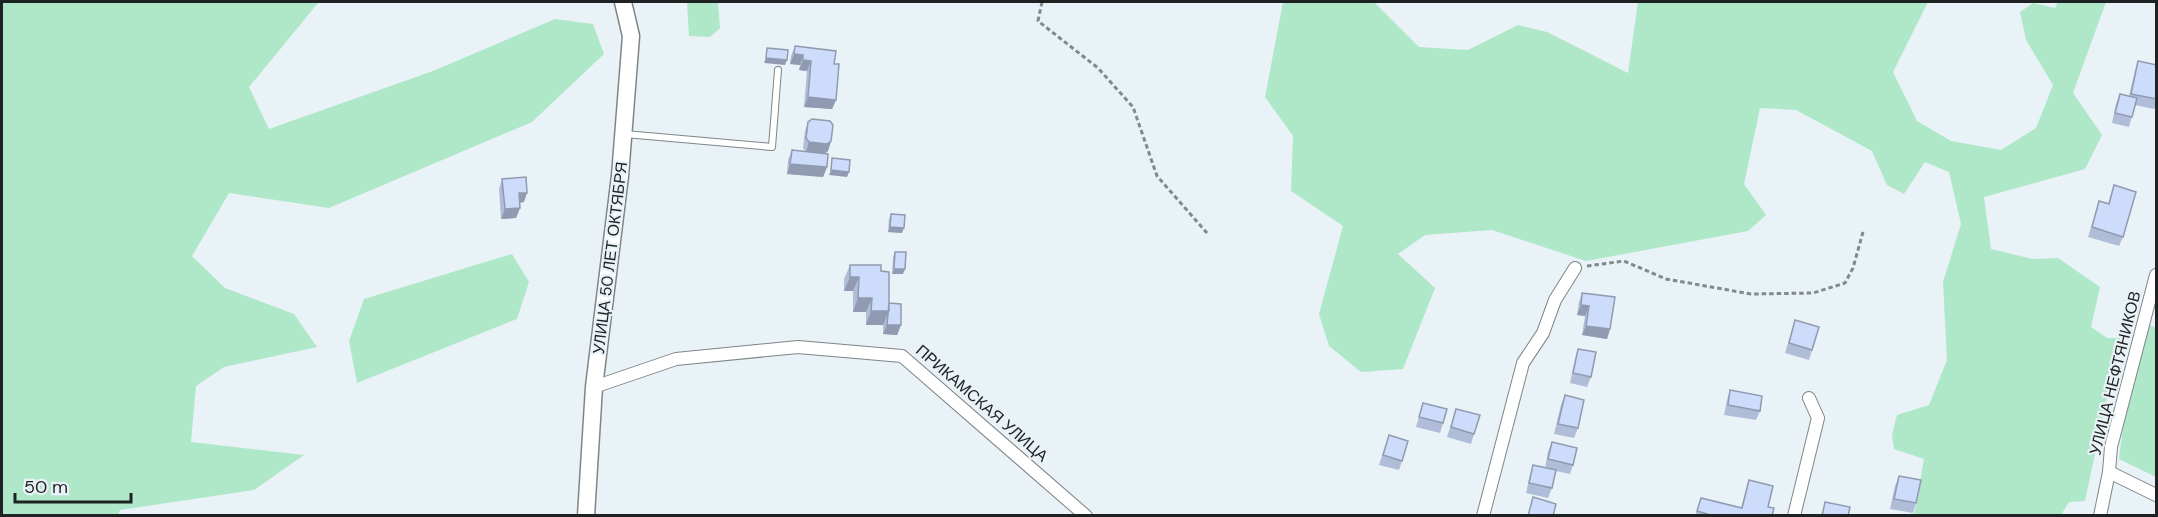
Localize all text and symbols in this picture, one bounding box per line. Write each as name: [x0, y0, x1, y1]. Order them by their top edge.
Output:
street label: УЛИЦА 50 ЛЕТ ОКТЯБРЯ: [588, 161, 632, 355]
street label: УЛИЦА НЕФТЯНИКОВ: [2084, 289, 2146, 457]
street label: ПРИКАМСКАЯ УЛИЦА: [912, 340, 1053, 466]
scale bar: [15, 466, 130, 504]
text: 50 m: [24, 475, 68, 499]

